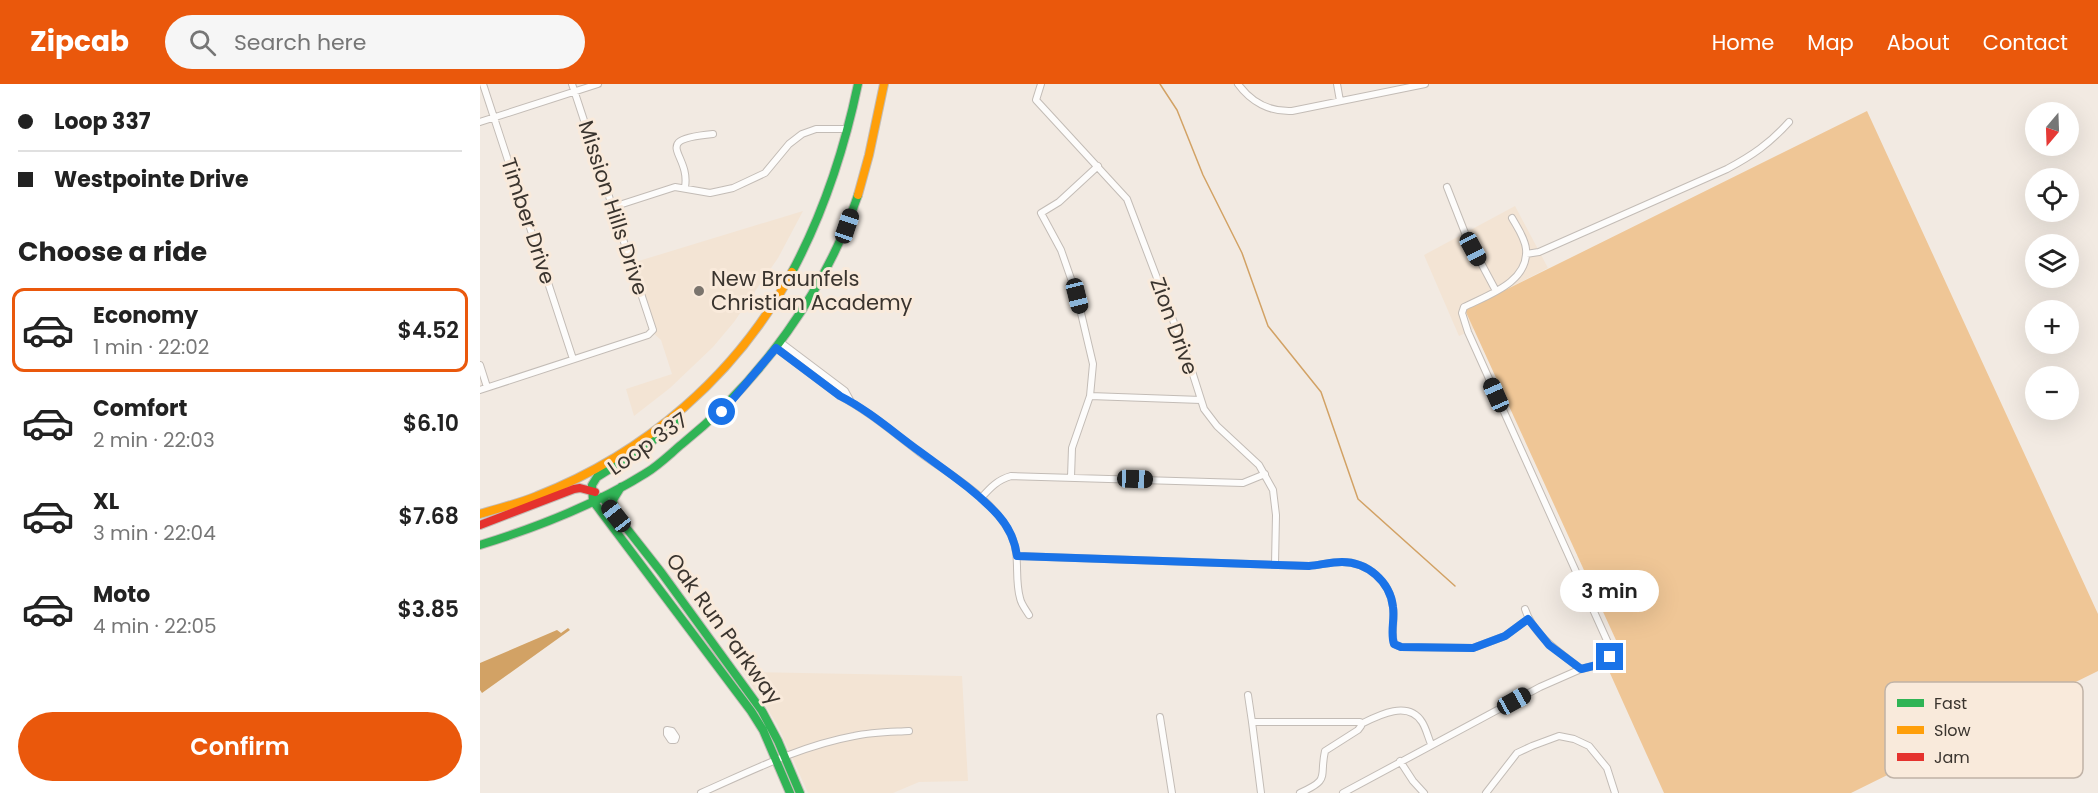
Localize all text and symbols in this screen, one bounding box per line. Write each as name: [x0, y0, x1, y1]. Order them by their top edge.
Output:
search box: [165, 15, 585, 69]
text: Zipcab: [30, 22, 129, 61]
icon: search: [186, 26, 219, 59]
text: Search here: [234, 27, 366, 58]
text: Home: [1712, 28, 1774, 57]
text: Map: [1807, 28, 1854, 57]
text: About: [1887, 28, 1950, 57]
text: Contact: [1983, 28, 2068, 57]
north arrow: [2025, 102, 2079, 156]
map controls: [2025, 102, 2079, 420]
text: Loop 337: [54, 106, 151, 137]
street label: Mission Hills Drive: [572, 117, 655, 299]
street label: Timber Drive: [494, 154, 563, 288]
text: Westpointe Drive: [54, 164, 249, 195]
button: locate: [2025, 168, 2079, 222]
car: [833, 206, 861, 246]
car: [1457, 229, 1489, 269]
text: Choose a ride: [18, 233, 207, 270]
button: layers: [2025, 234, 2079, 288]
place label: New Braunfels Christian Academy: [711, 264, 913, 317]
street label: Zion Drive: [1143, 273, 1205, 379]
car: [1064, 276, 1090, 316]
marker: New Braunfels Christian Academy: [692, 284, 706, 298]
text: Economy: [93, 300, 198, 331]
button: +: [2025, 300, 2079, 354]
icon: car: [21, 303, 75, 357]
text: $4.52: [398, 315, 459, 346]
text: 1 min · 22:02: [93, 333, 209, 361]
button: −: [2025, 366, 2079, 420]
car: [1480, 375, 1512, 415]
text: Comfort: [93, 393, 187, 424]
icon: car: [21, 396, 75, 450]
route start: [708, 398, 735, 425]
street label: Loop 337: [602, 405, 694, 482]
text: $6.10: [403, 408, 459, 439]
text: 2 min · 22:03: [93, 426, 215, 454]
car: [1117, 469, 1153, 489]
text: XL: [93, 486, 119, 517]
icon: car: [21, 489, 75, 543]
car: [598, 496, 634, 536]
text: $7.68: [399, 501, 459, 532]
text: 3 min · 22:04: [93, 519, 216, 547]
street label: Oak Run Parkway: [660, 547, 789, 710]
callout: 3 min: [1560, 570, 1660, 612]
text: 3 min: [1581, 577, 1638, 605]
text: Moto: [93, 579, 150, 610]
icon: car: [21, 582, 75, 636]
text: $3.85: [397, 594, 459, 625]
text: 4 min · 22:05: [93, 612, 217, 640]
route end: [1596, 643, 1623, 670]
legend: [1885, 682, 2083, 778]
car: [1494, 684, 1534, 718]
text: Fast: [1934, 692, 1967, 715]
button: Confirm: [18, 712, 462, 781]
text: Slow: [1934, 719, 1971, 742]
text: Jam: [1934, 746, 1970, 769]

